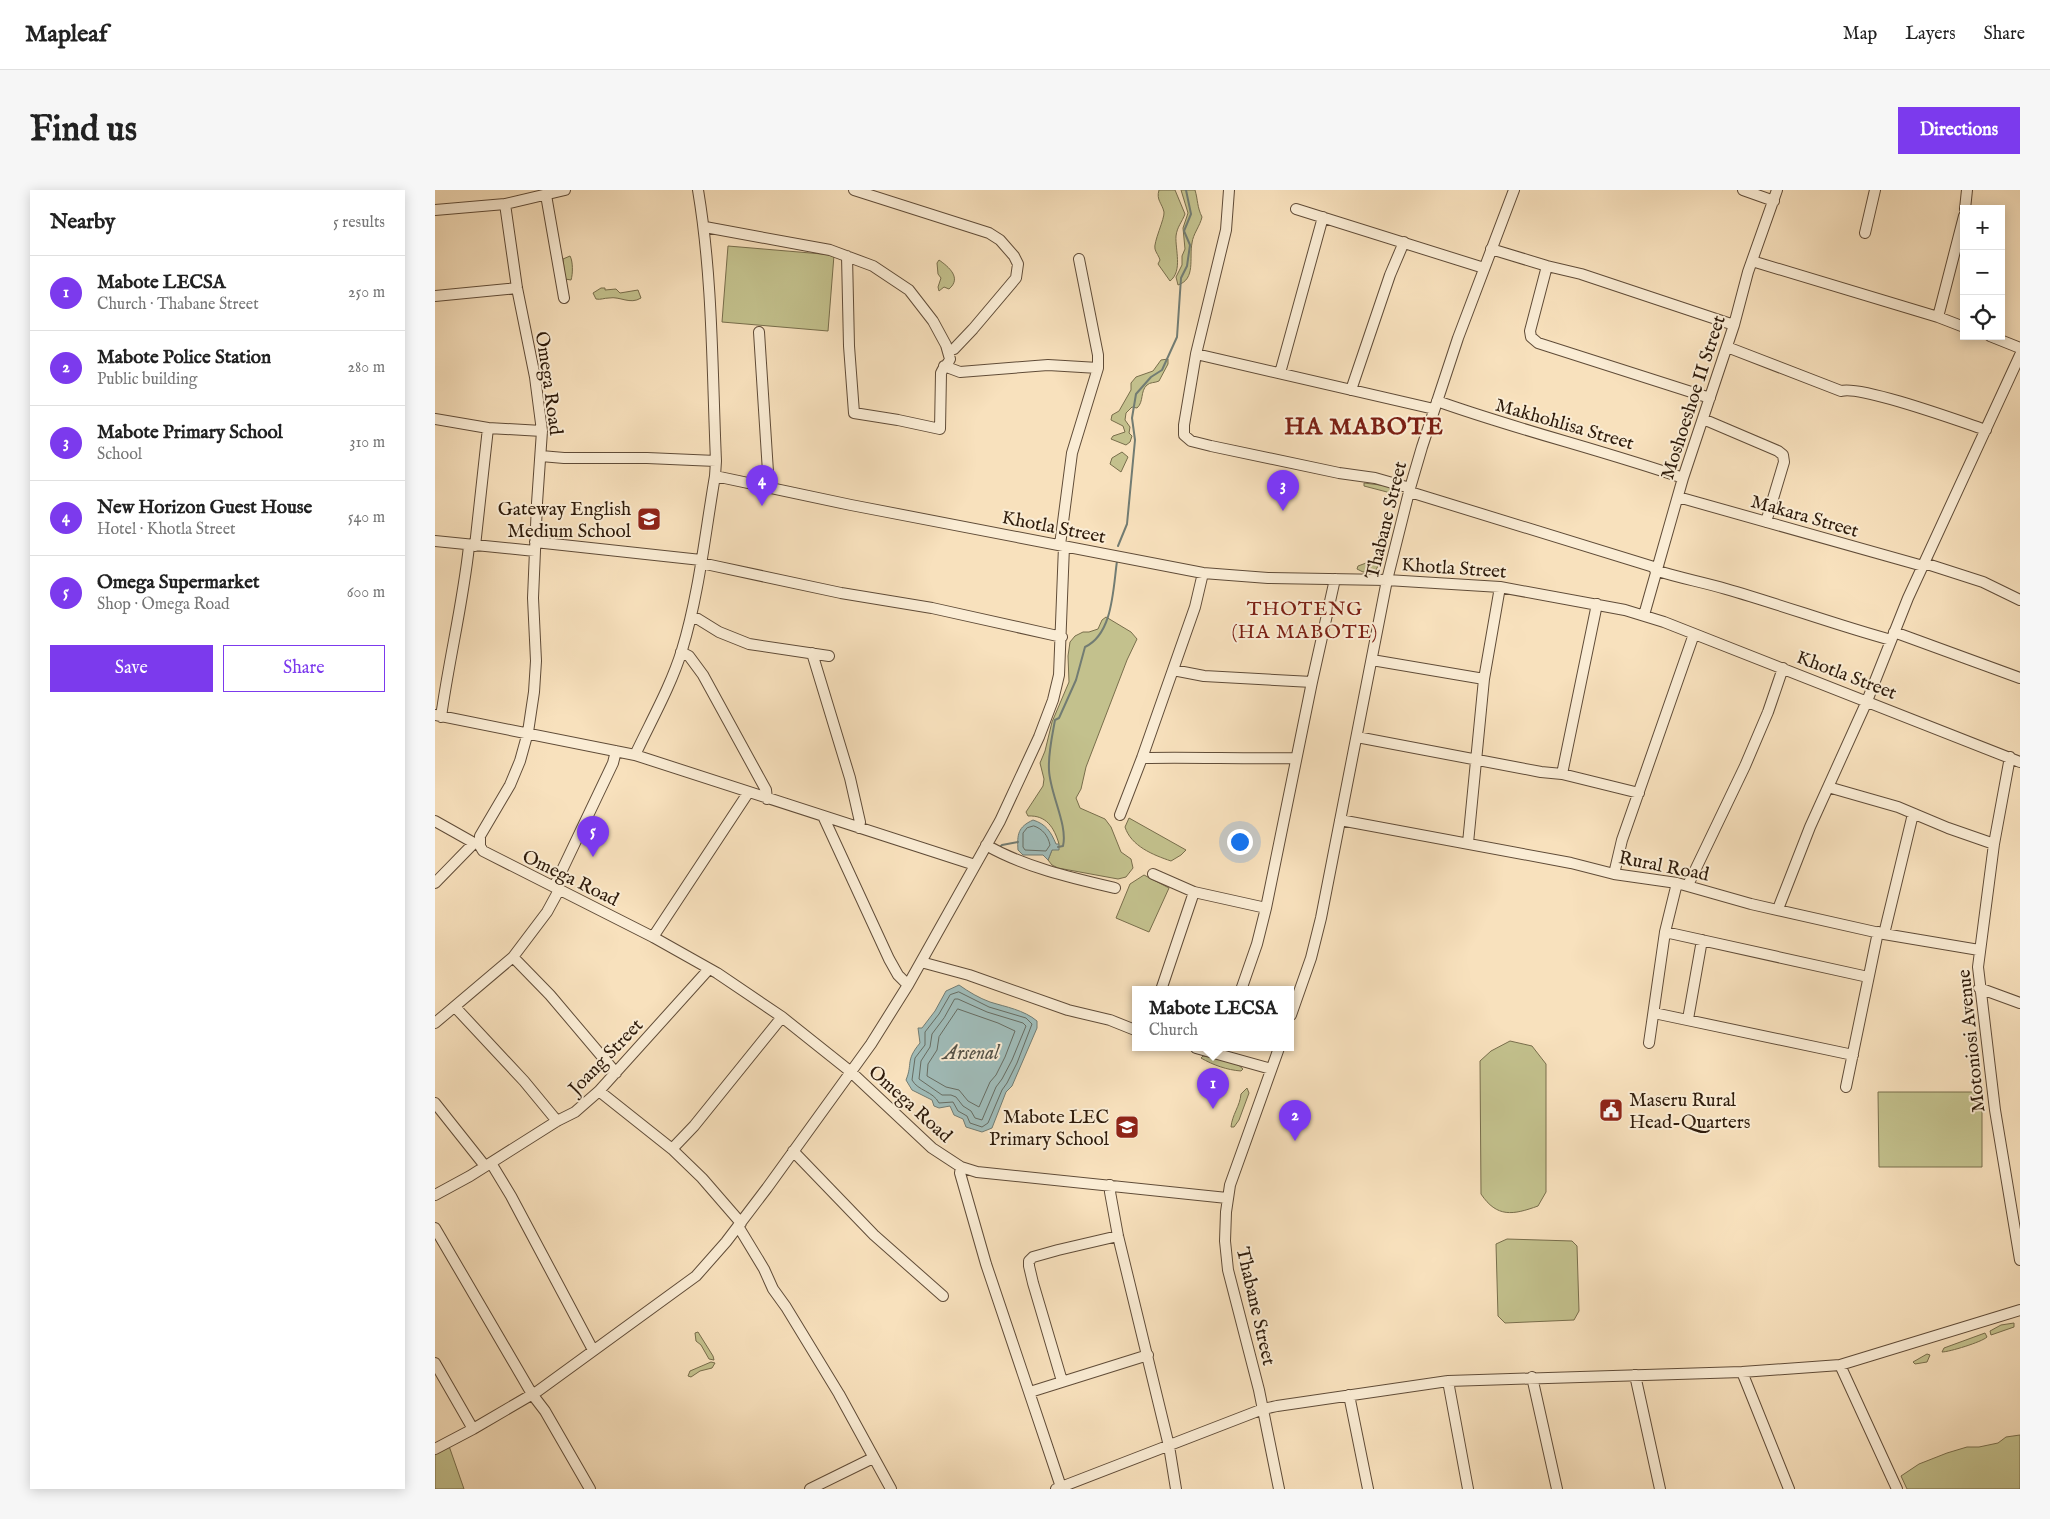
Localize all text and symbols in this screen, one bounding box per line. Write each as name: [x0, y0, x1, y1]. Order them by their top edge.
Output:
text: Mapleaf: [25, 19, 107, 50]
text: Map: [1843, 23, 1877, 46]
text: Layers: [1905, 23, 1956, 46]
text: Share: [1984, 23, 2025, 46]
button: Directions: [1898, 107, 2020, 154]
text: Find us: [30, 108, 137, 153]
map controls: [1960, 205, 2005, 340]
button: +: [1960, 205, 2005, 250]
text: Nearby: [50, 209, 115, 236]
text: 5 results: [333, 213, 385, 233]
button: −: [1960, 250, 2005, 295]
text: Mabote LECSA: [97, 271, 226, 295]
text: 1: [63, 283, 69, 303]
text: 250 m: [348, 283, 385, 303]
text: Church · Thabane Street: [97, 295, 259, 315]
button: locate: [1960, 295, 2005, 340]
street label: Moshoeshoe II Street: [1656, 312, 1732, 483]
street label: Omega Road: [529, 330, 567, 438]
text: Mabote Police Station: [97, 346, 271, 370]
text: 2: [62, 358, 70, 378]
text: 280 m: [348, 358, 385, 378]
text: Public building: [97, 370, 197, 390]
street label: Makhohlisa Street: [1492, 394, 1637, 456]
district label: HA MABOTE: [1284, 412, 1444, 443]
text: Mabote Primary School: [97, 421, 283, 445]
text: 3: [63, 433, 69, 453]
text: 310 m: [349, 433, 385, 453]
text: School: [97, 445, 142, 465]
street label: Thabane Street: [1361, 459, 1413, 582]
pin: 4: [746, 465, 778, 506]
pin: 3: [1267, 470, 1299, 511]
street label: Makara Street: [1748, 490, 1862, 544]
text: New Horizon Guest House: [97, 496, 312, 520]
place label: Gateway English Medium School: [498, 498, 632, 544]
school or university icon: Gateway English Medium School: [636, 506, 662, 532]
street label: Khotla Street: [1000, 506, 1108, 550]
text: 4: [62, 508, 70, 528]
text: 540 m: [348, 508, 385, 528]
text: Hotel · Khotla Street: [97, 520, 236, 540]
street label: Khotla Street: [1400, 553, 1508, 585]
text: Omega Supermarket: [97, 571, 259, 595]
text: 5: [63, 583, 69, 603]
text: 600 m: [347, 583, 385, 603]
text: Shop · Omega Road: [97, 595, 230, 615]
district label: THOTENG (HA MABOTE): [1232, 597, 1378, 645]
button: Save: [50, 645, 213, 692]
button: Share: [223, 645, 385, 692]
street label: Khotla Street: [1793, 646, 1900, 706]
pin: 5: [577, 816, 609, 857]
your location: [1227, 829, 1253, 855]
street label: Omega Road: [518, 845, 623, 913]
street label: Rural Road: [1616, 846, 1712, 888]
street label: Motoniosi Avenue: [1953, 968, 1991, 1114]
popup: [1132, 986, 1294, 1051]
text: Mabote LECSA: [1149, 997, 1277, 1021]
street label: Joang Street: [563, 1014, 649, 1102]
text: Church: [1149, 1021, 1198, 1041]
water label: Arsenal: [941, 1041, 1001, 1066]
street label: Omega Road: [863, 1061, 957, 1149]
pin: 1: [1197, 1068, 1229, 1109]
place label: Maseru Rural Head-Quarters: [1629, 1089, 1750, 1135]
public building icon: Maseru Rural Head-Quarters: [1598, 1097, 1624, 1123]
pin: 2: [1279, 1100, 1311, 1141]
place label: Mabote LEC Primary School: [989, 1106, 1110, 1152]
school or university icon: Mabote LEC Primary School: [1114, 1114, 1140, 1140]
street label: Thabane Street: [1230, 1245, 1280, 1368]

